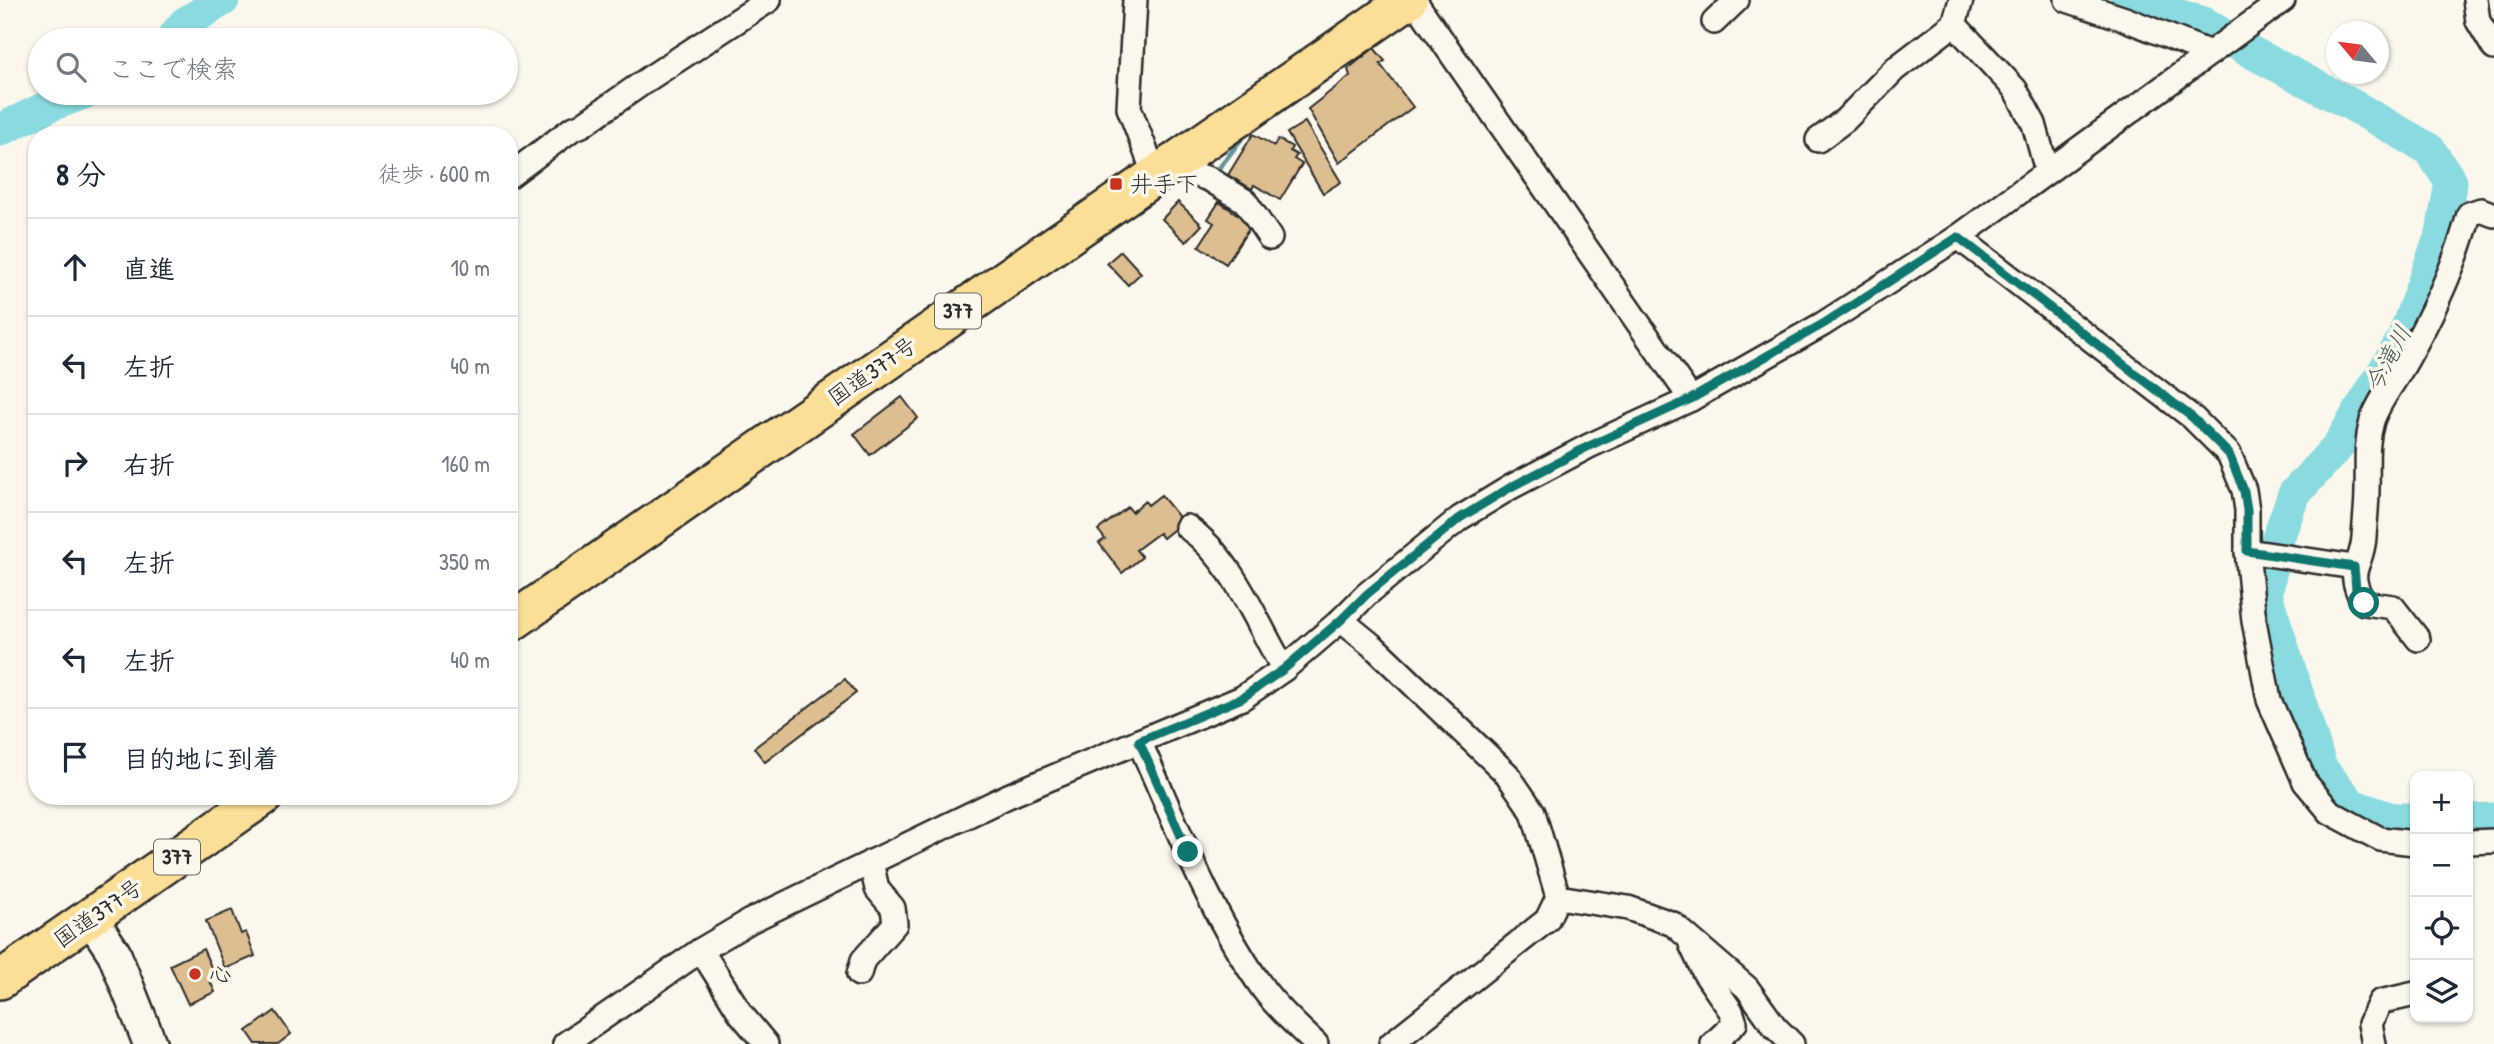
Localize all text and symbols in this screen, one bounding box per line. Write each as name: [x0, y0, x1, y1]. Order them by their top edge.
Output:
north arrow: [2326, 21, 2389, 84]
search box: [28, 28, 518, 105]
icon: search: [52, 48, 90, 86]
text: ここで検索: [108, 51, 238, 86]
text: 8 分: [56, 154, 106, 194]
text: 徒歩 · 600 m: [378, 158, 490, 189]
place label: 井手下: [1130, 168, 1199, 199]
marker: 井手下: [1108, 176, 1124, 192]
icon: ahead: [56, 248, 94, 286]
text: 直進: [123, 251, 175, 286]
text: 10 m: [450, 252, 490, 283]
road number: 377: [935, 294, 981, 328]
water label: 今滝川: [2356, 319, 2418, 398]
street label: 国道377号: [821, 329, 922, 413]
icon: left: [56, 346, 94, 384]
text: 左折: [123, 349, 175, 384]
text: 40 m: [450, 350, 490, 381]
icon: right: [56, 444, 94, 482]
text: 右折: [123, 447, 175, 482]
text: 160 m: [441, 448, 490, 479]
icon: left: [56, 542, 94, 580]
text: 左折: [123, 545, 175, 580]
text: 350 m: [439, 546, 490, 577]
route start: [2348, 587, 2379, 618]
icon: left: [56, 640, 94, 678]
text: 左折: [123, 643, 175, 678]
text: 40 m: [450, 644, 490, 675]
icon: arrive: [56, 738, 94, 776]
text: 目的地に到着: [123, 741, 279, 776]
map controls: [2410, 771, 2473, 1023]
button: +: [2410, 771, 2473, 834]
button: −: [2410, 834, 2473, 897]
route end: [1172, 836, 1203, 867]
road number: 377: [154, 840, 200, 874]
street label: 国道377号: [47, 871, 148, 955]
button: locate: [2410, 897, 2473, 960]
place label: 心: [209, 958, 232, 989]
button: layers: [2410, 960, 2473, 1023]
marker: 心: [187, 966, 203, 982]

